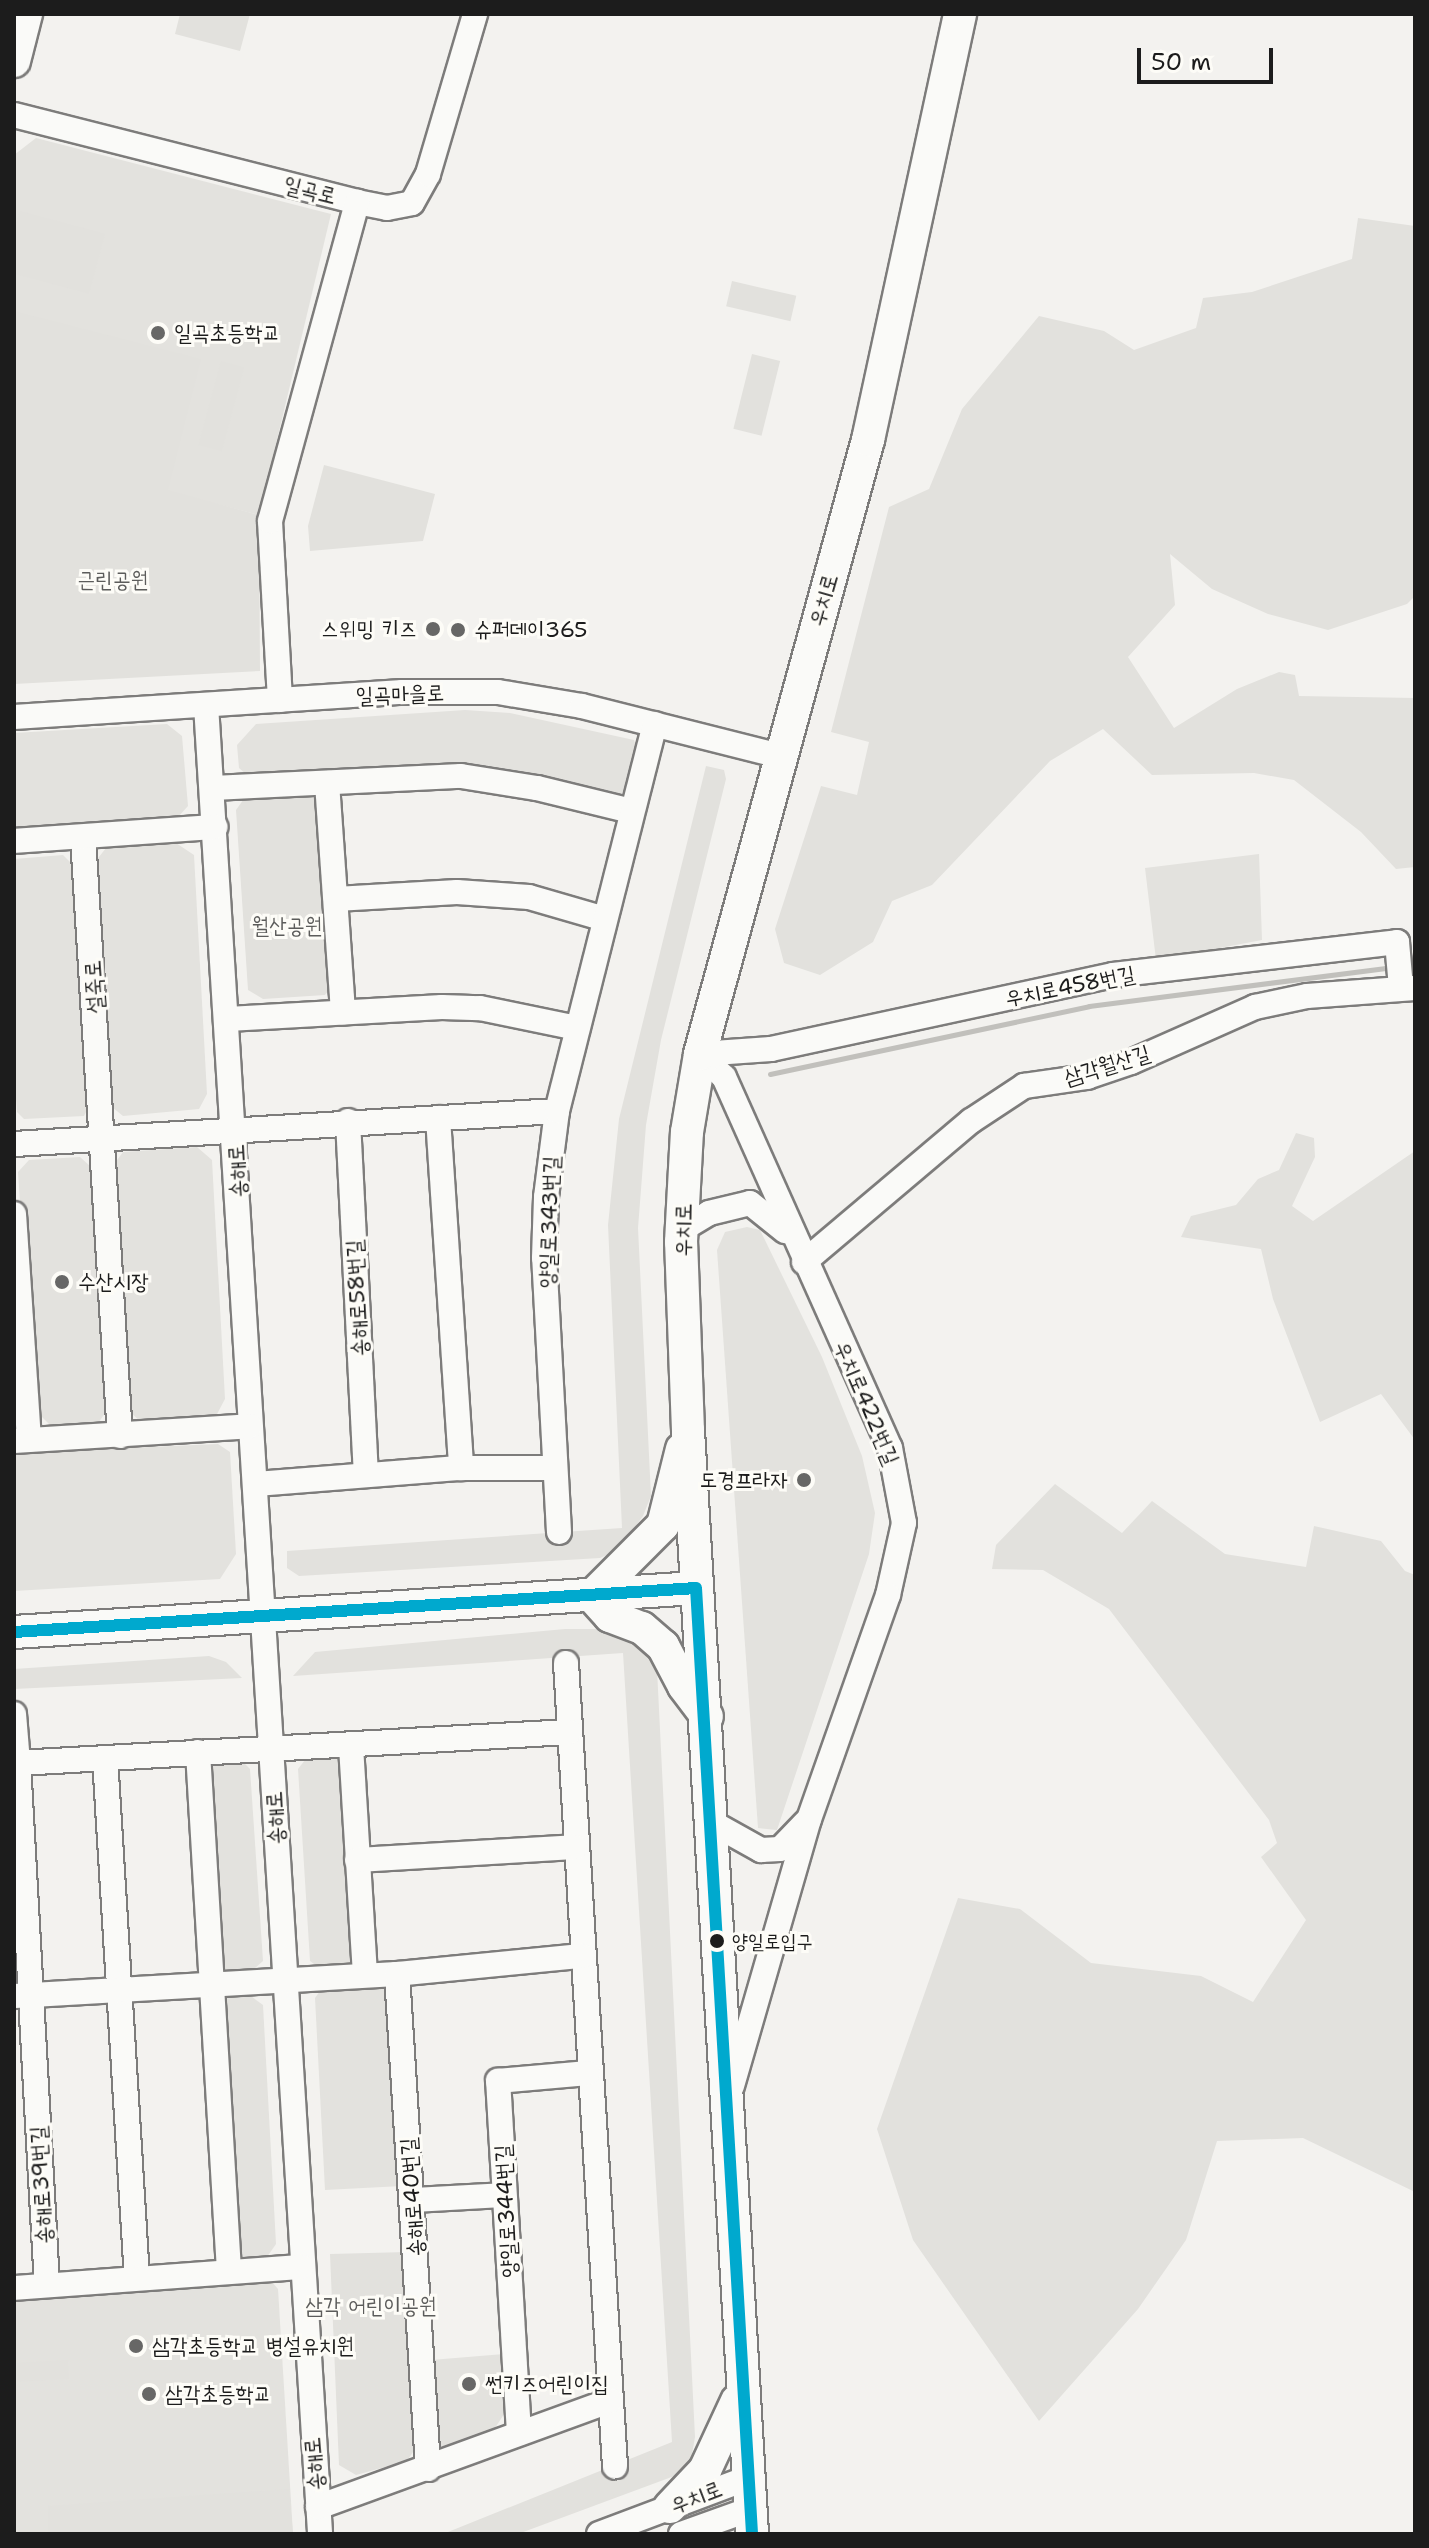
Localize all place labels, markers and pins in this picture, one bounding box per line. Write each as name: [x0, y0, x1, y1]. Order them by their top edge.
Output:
place label: 일곡초등학교: [174, 320, 280, 346]
marker: 일곡초등학교: [149, 324, 167, 342]
place label: 스위밍 키즈: [321, 616, 417, 642]
place label: 슈퍼데이365: [474, 617, 588, 643]
marker: 스위밍 키즈: [424, 620, 442, 638]
marker: 슈퍼데이365: [449, 621, 467, 639]
place label: 수산시장: [78, 1269, 149, 1295]
marker: 수산시장: [53, 1273, 71, 1291]
place label: 도경프라자: [699, 1467, 788, 1493]
marker: 도경프라자: [795, 1471, 813, 1489]
place label: 양일로입구: [732, 1929, 812, 1953]
marker: 양일로입구: [709, 1933, 725, 1949]
place label: 삼각초등학교 병설유치원: [152, 2333, 354, 2359]
marker: 삼각초등학교 병설유치원: [127, 2337, 145, 2355]
place label: 썬키즈어린이집: [485, 2371, 609, 2397]
marker: 썬키즈어린이집: [460, 2375, 478, 2393]
place label: 삼각초등학교: [165, 2381, 271, 2407]
marker: 삼각초등학교: [140, 2385, 158, 2403]

